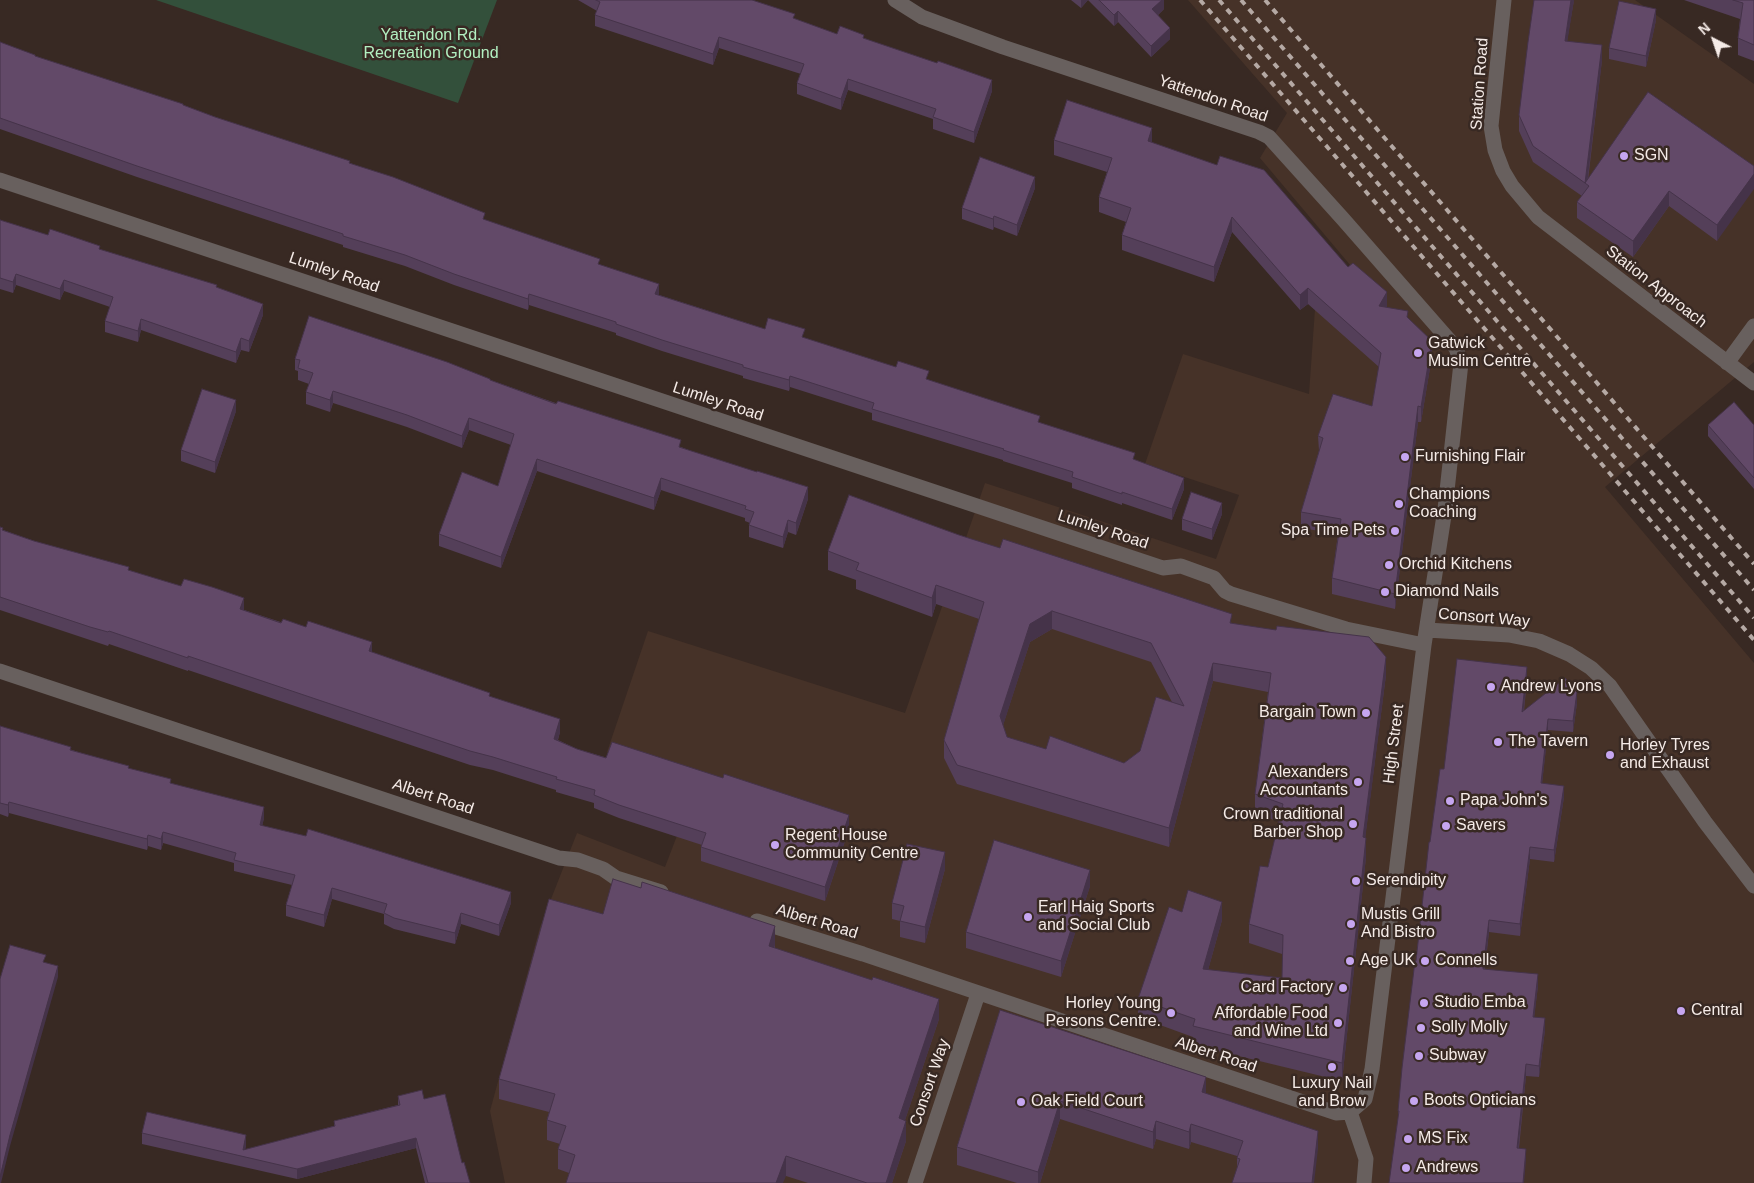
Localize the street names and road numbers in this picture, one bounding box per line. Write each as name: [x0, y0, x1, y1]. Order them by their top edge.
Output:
street label: Station Road: [1467, 37, 1493, 131]
street label: Yattendon Road: [1156, 71, 1270, 127]
street label: Station Approach: [1602, 242, 1710, 332]
street label: Lumley Road: [286, 249, 382, 297]
street label: Lumley Road: [670, 378, 766, 426]
street label: Lumley Road: [1055, 506, 1151, 554]
street label: Consort Way: [1437, 604, 1531, 632]
street label: High Street: [1380, 703, 1408, 785]
street label: Albert Road: [390, 775, 476, 819]
street label: Albert Road: [774, 900, 860, 944]
street label: Albert Road: [1173, 1033, 1259, 1077]
street label: Consort Way: [906, 1036, 954, 1130]

